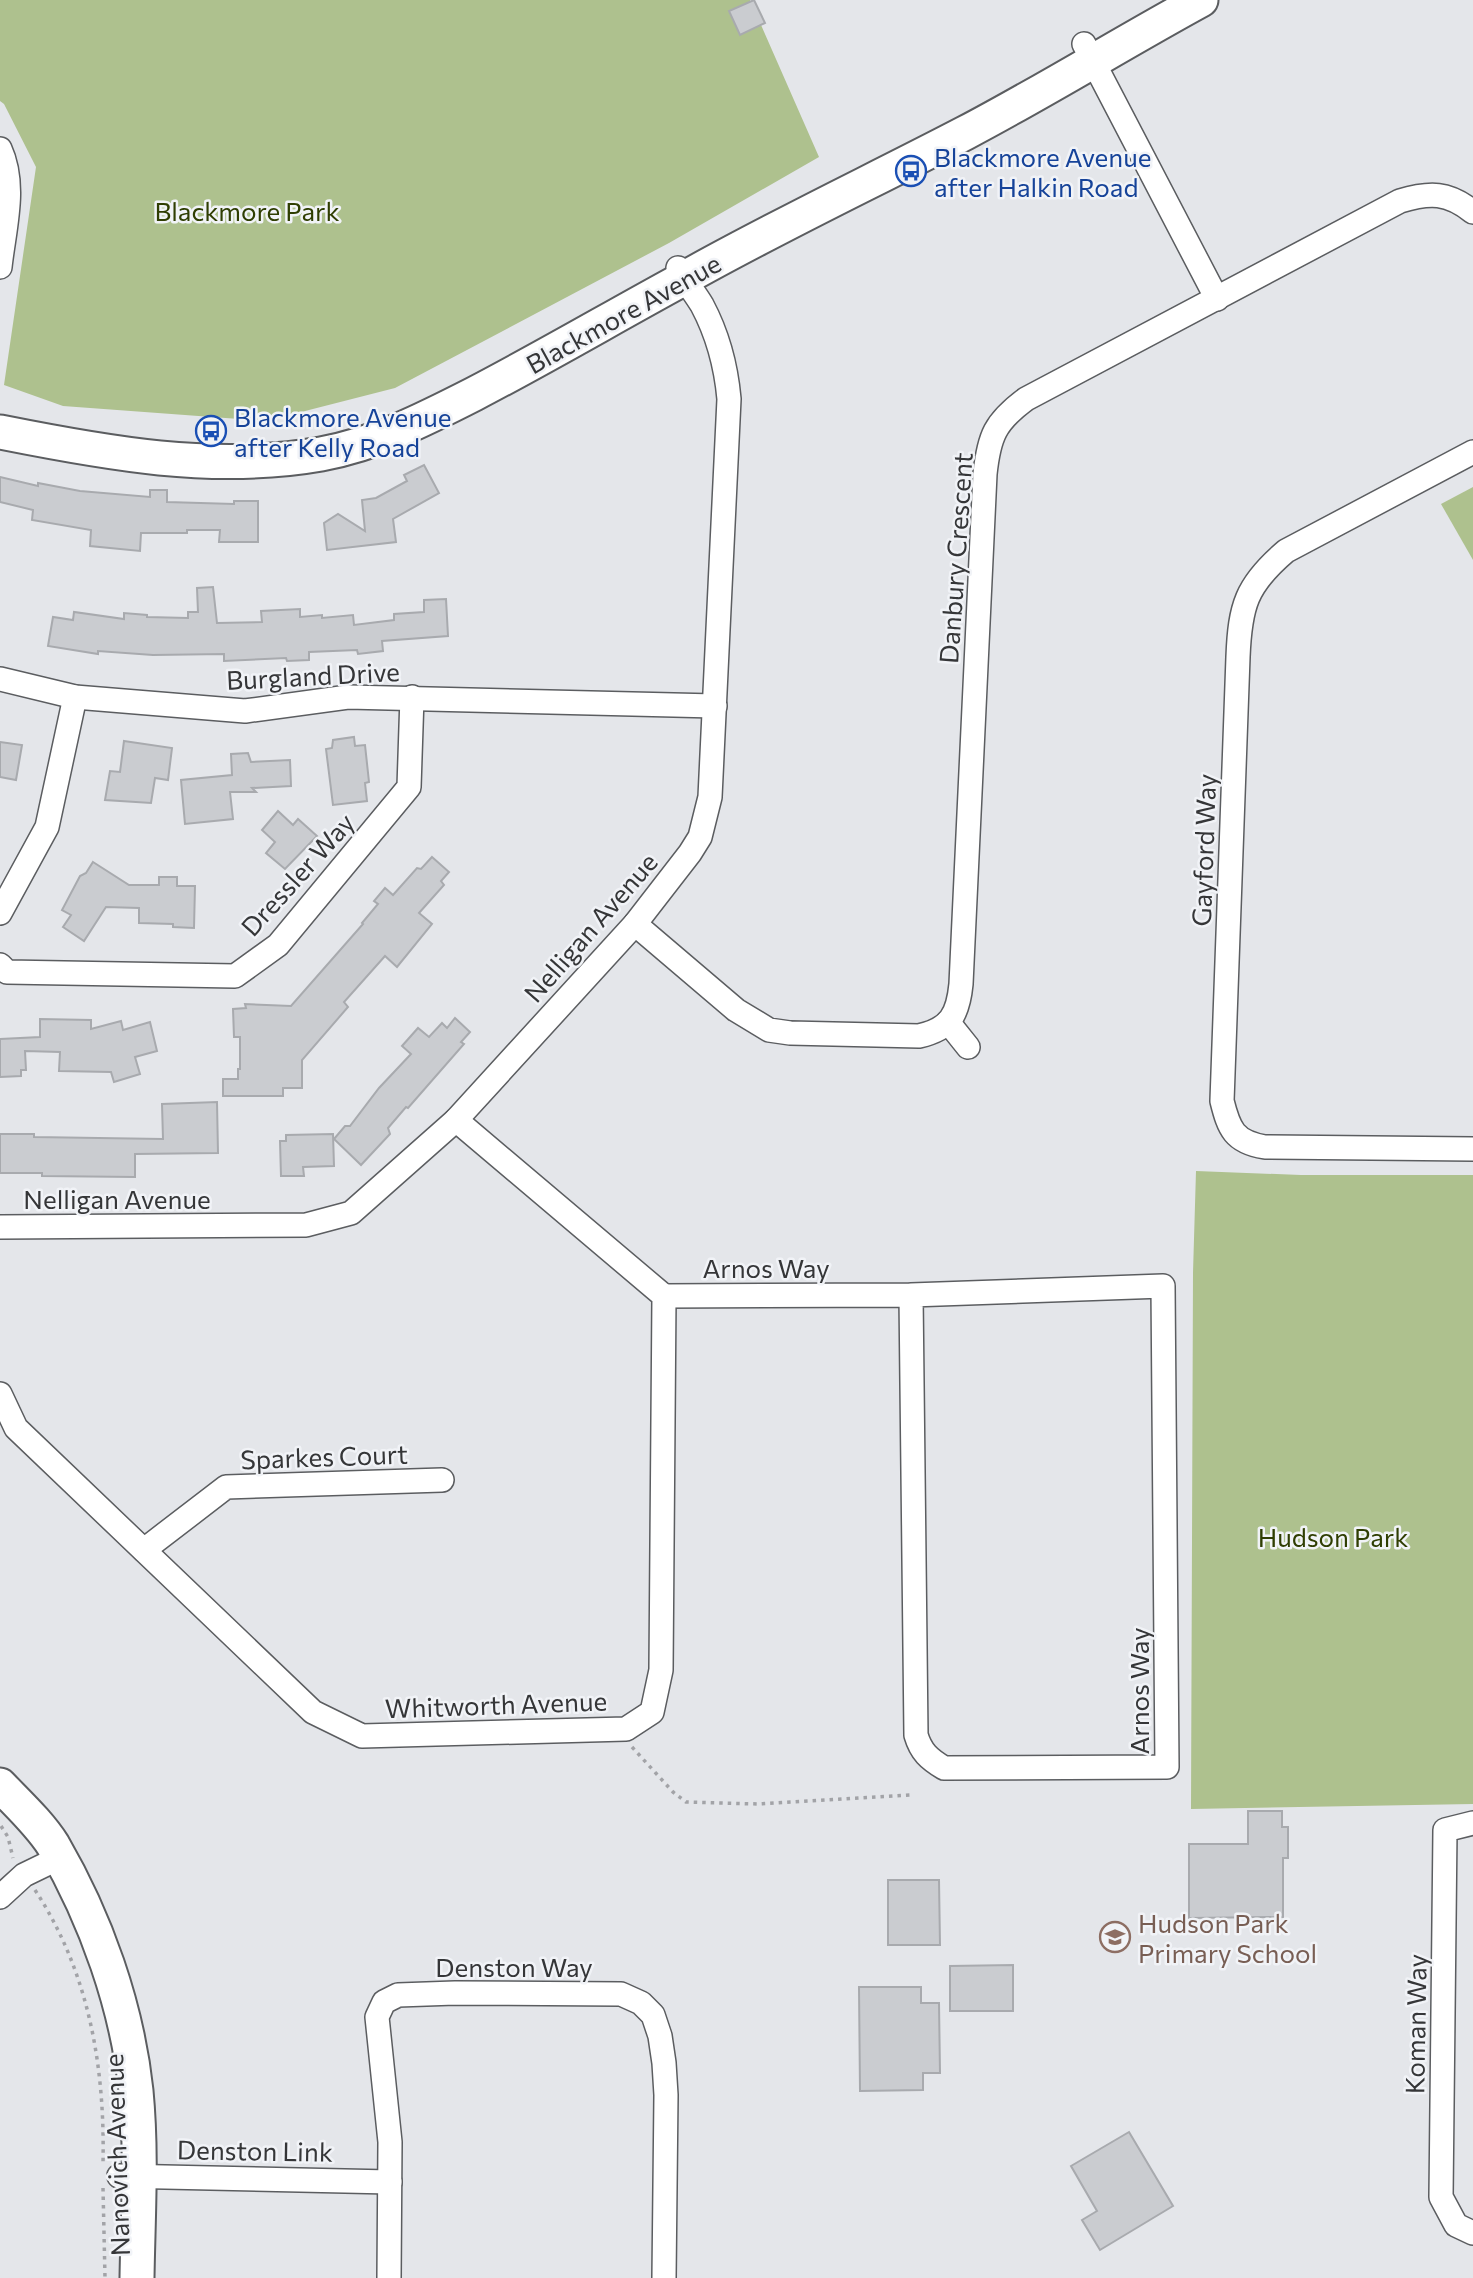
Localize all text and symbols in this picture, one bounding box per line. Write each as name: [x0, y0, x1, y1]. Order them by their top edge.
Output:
place label: Blackmore Avenue after Halkin Road: [934, 141, 1151, 202]
bus stop icon: Blackmore Avenue after Halkin Road: [894, 154, 928, 188]
park label: Blackmore Park: [154, 195, 340, 226]
street label: Blackmore Avenue: [520, 247, 726, 379]
place label: Blackmore Avenue after Kelly Road: [234, 401, 451, 462]
bus stop icon: Blackmore Avenue after Kelly Road: [194, 414, 228, 448]
street label: Danbury Crescent: [932, 451, 978, 665]
street label: Burgland Drive: [225, 655, 401, 695]
street label: Gayford Way: [1185, 773, 1221, 927]
street label: Dressler Way: [234, 806, 360, 942]
street label: Nelligan Avenue: [517, 846, 663, 1008]
street label: Nelligan Avenue: [23, 1183, 211, 1214]
street label: Arnos Way: [702, 1252, 830, 1283]
street label: Sparkes Court: [240, 1438, 408, 1474]
park label: Hudson Park: [1258, 1521, 1408, 1552]
street label: Arnos Way: [1123, 1627, 1154, 1755]
street label: Whitworth Avenue: [384, 1685, 608, 1723]
place label: Hudson Park Primary School: [1138, 1907, 1317, 1968]
school or university icon: Hudson Park Primary School: [1098, 1920, 1132, 1954]
street label: Denston Way: [435, 1951, 593, 1982]
street label: Koman Way: [1398, 1954, 1432, 2094]
street label: Nanovich Avenue: [97, 2053, 135, 2257]
street label: Denston Link: [177, 2133, 333, 2167]

